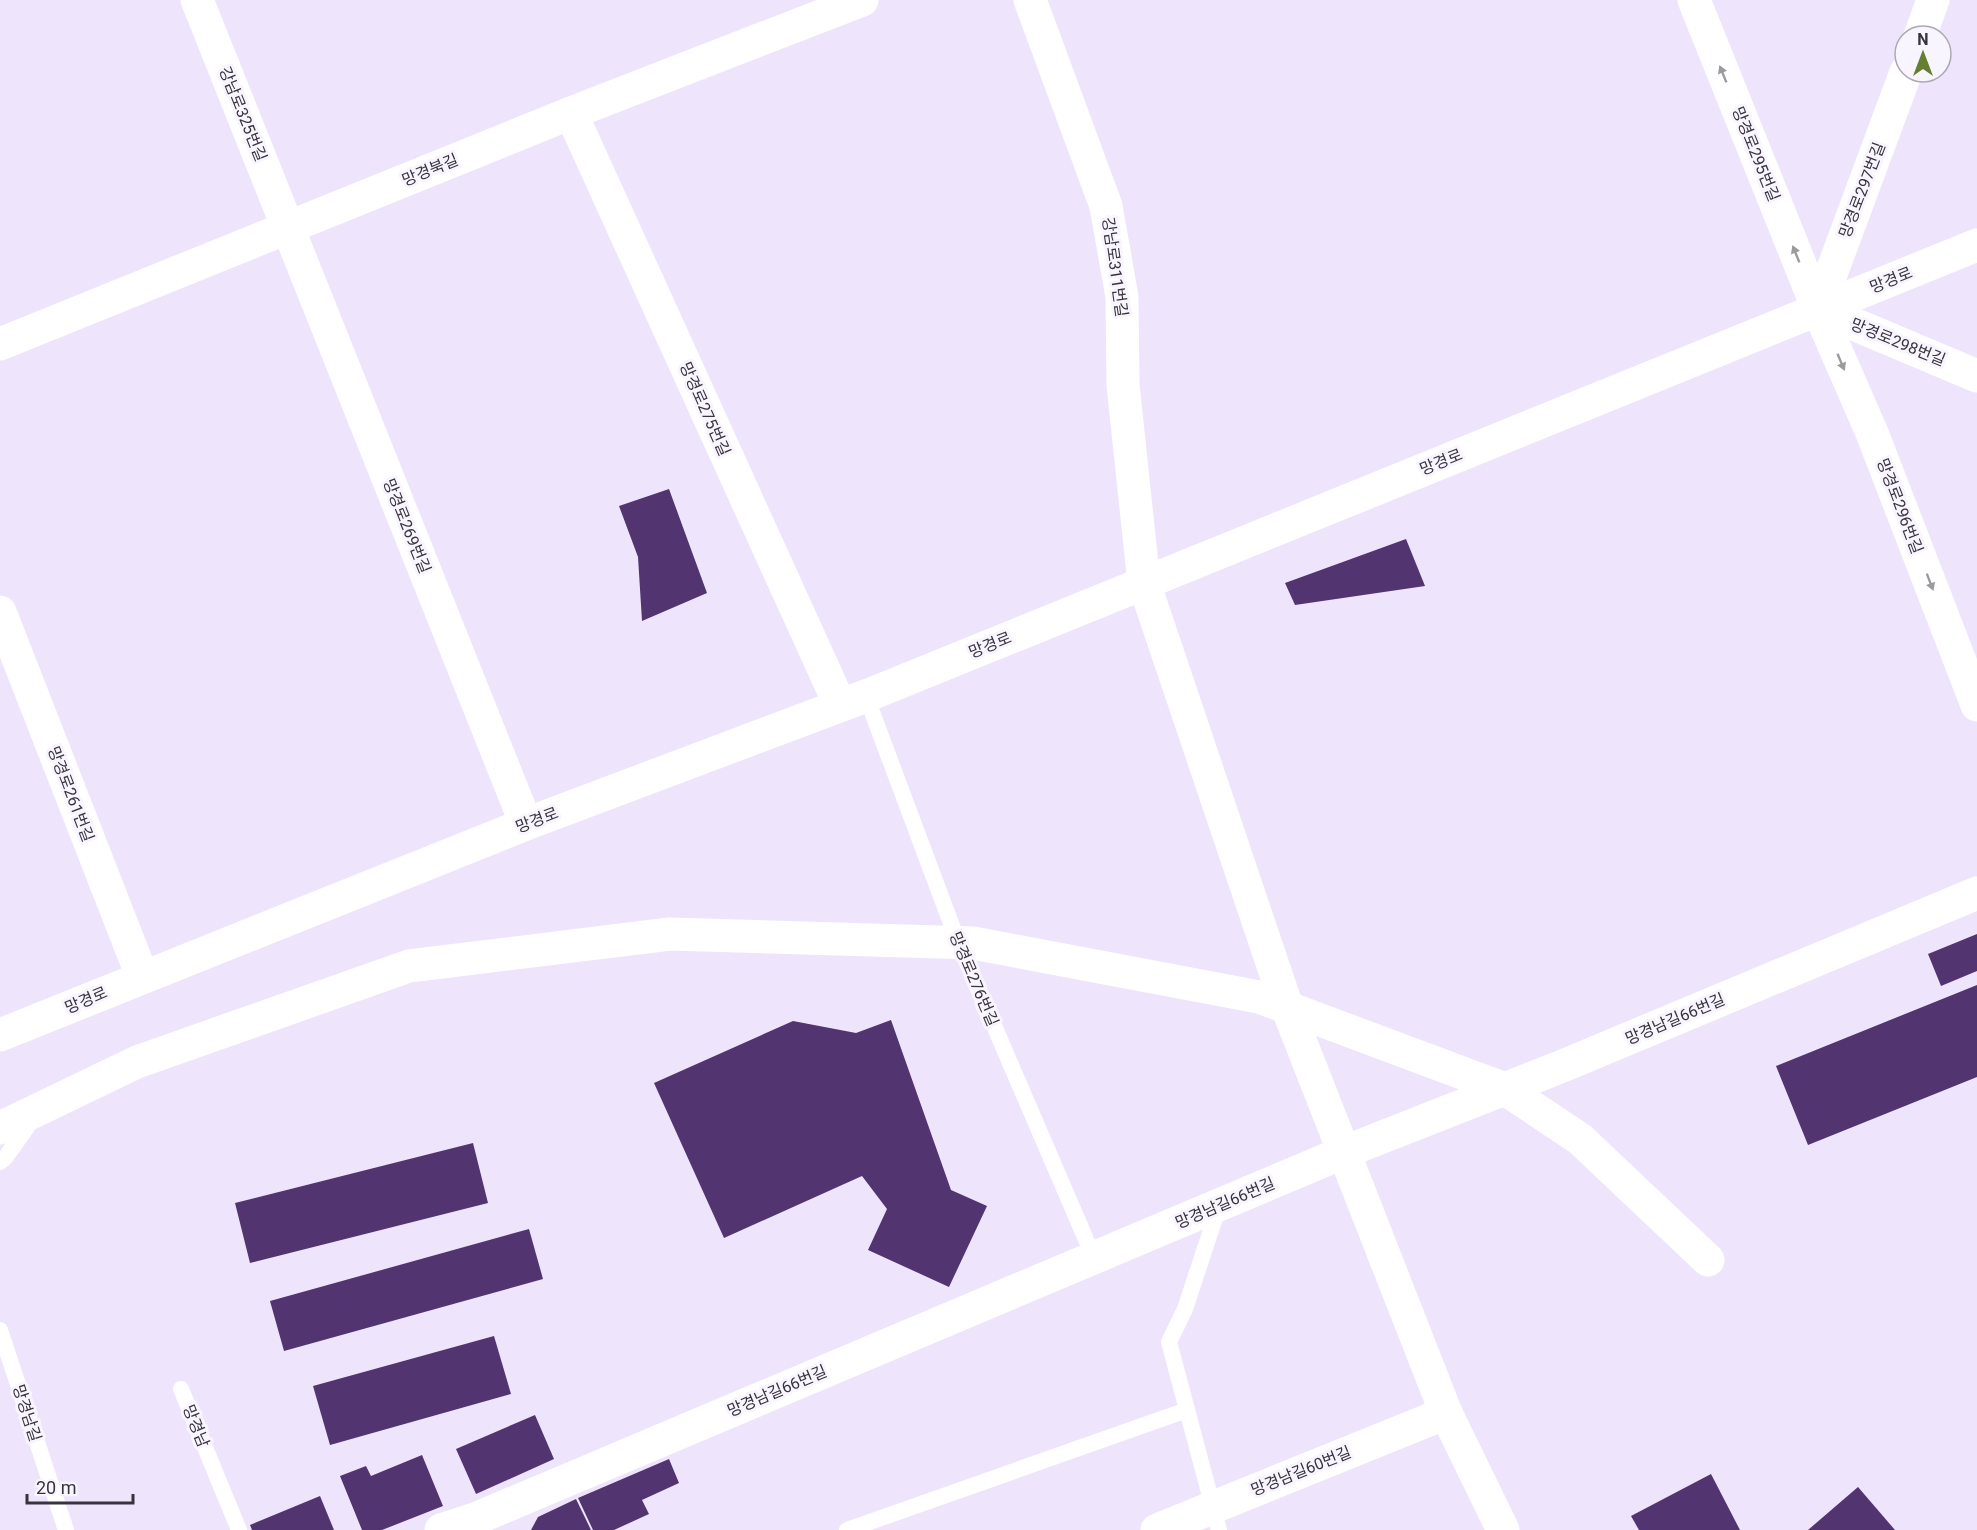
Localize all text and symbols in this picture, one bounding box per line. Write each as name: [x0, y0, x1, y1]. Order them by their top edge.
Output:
north arrow: [1893, 24, 1953, 84]
text: N: [1917, 30, 1929, 49]
street label: 강남로325번길: [215, 64, 271, 164]
one-way arrow: [1718, 64, 1728, 82]
street label: 망경로295번길: [1728, 104, 1784, 204]
street label: 망경로297번길: [1835, 140, 1889, 240]
street label: 망경북길: [399, 150, 461, 190]
street label: 강남로311번길: [1099, 216, 1131, 318]
one-way arrow: [1791, 245, 1801, 263]
street label: 망경로: [1867, 263, 1915, 297]
street label: 망경로298번길: [1848, 314, 1948, 370]
one-way arrow: [1836, 354, 1846, 372]
street label: 망경로275번길: [676, 359, 734, 459]
street label: 망경로: [1417, 445, 1465, 479]
street label: 망경로296번길: [1873, 456, 1927, 556]
street label: 망경로269번길: [379, 476, 435, 576]
one-way arrow: [1925, 573, 1935, 591]
street label: 망경로: [966, 628, 1014, 662]
street label: 망경로261번길: [44, 744, 98, 844]
street label: 망경로: [513, 803, 561, 837]
street label: 망경로276번길: [946, 929, 1002, 1029]
street label: 망경로: [62, 983, 110, 1017]
street label: 망경남길66번길: [1622, 989, 1728, 1049]
street label: 망경남길66번길: [1172, 1173, 1278, 1233]
street label: 망경남길66번길: [724, 1361, 830, 1421]
street label: 망경남길: [9, 1382, 45, 1444]
street label: 망경남: [179, 1402, 213, 1450]
street label: 망경남길60번길: [1248, 1442, 1354, 1500]
scale bar: [27, 1467, 134, 1505]
text: 20 m: [36, 1477, 76, 1498]

